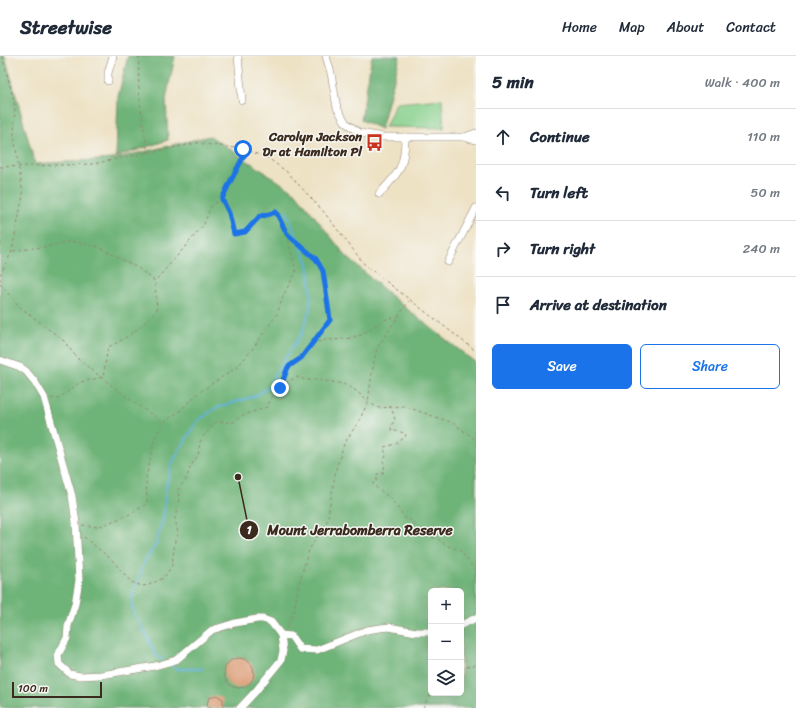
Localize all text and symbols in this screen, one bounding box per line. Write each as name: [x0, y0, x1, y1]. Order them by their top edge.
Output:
text: Streetwise: [20, 11, 112, 44]
text: Home: [562, 15, 597, 40]
text: Map: [619, 15, 645, 40]
text: About: [667, 15, 704, 40]
text: Contact: [726, 15, 776, 40]
text: 5 min: [492, 67, 534, 97]
text: Walk · 400 m: [705, 71, 780, 94]
text: Continue: [530, 124, 590, 150]
place label: Carolyn Jackson Dr at Hamilton Pl: [263, 125, 363, 163]
text: 110 m: [747, 125, 780, 148]
icon: ahead: [492, 126, 514, 148]
bus stop icon: Carolyn Jackson Dr at Hamilton Pl: [365, 133, 385, 153]
route start: [234, 140, 252, 158]
text: Turn left: [530, 180, 588, 206]
text: 50 m: [750, 181, 780, 204]
icon: left: [492, 182, 514, 204]
text: Turn right: [530, 236, 595, 262]
text: 240 m: [743, 237, 780, 260]
icon: right: [492, 238, 514, 260]
text: Arrive at destination: [530, 292, 667, 318]
icon: arrive: [492, 294, 514, 316]
button: Save: [492, 344, 632, 389]
button: Share: [640, 344, 780, 389]
route end: [271, 379, 289, 397]
callout: Mount Jerrabomberra Reserve: [239, 517, 461, 543]
text: Mount Jerrabomberra Reserve: [266, 518, 454, 543]
text: 1: [246, 519, 252, 541]
map controls: [428, 588, 464, 696]
button: +: [428, 588, 464, 624]
button: −: [428, 624, 464, 660]
button: layers: [428, 660, 464, 696]
text: 100 m: [18, 679, 48, 698]
scale bar: [12, 680, 102, 699]

